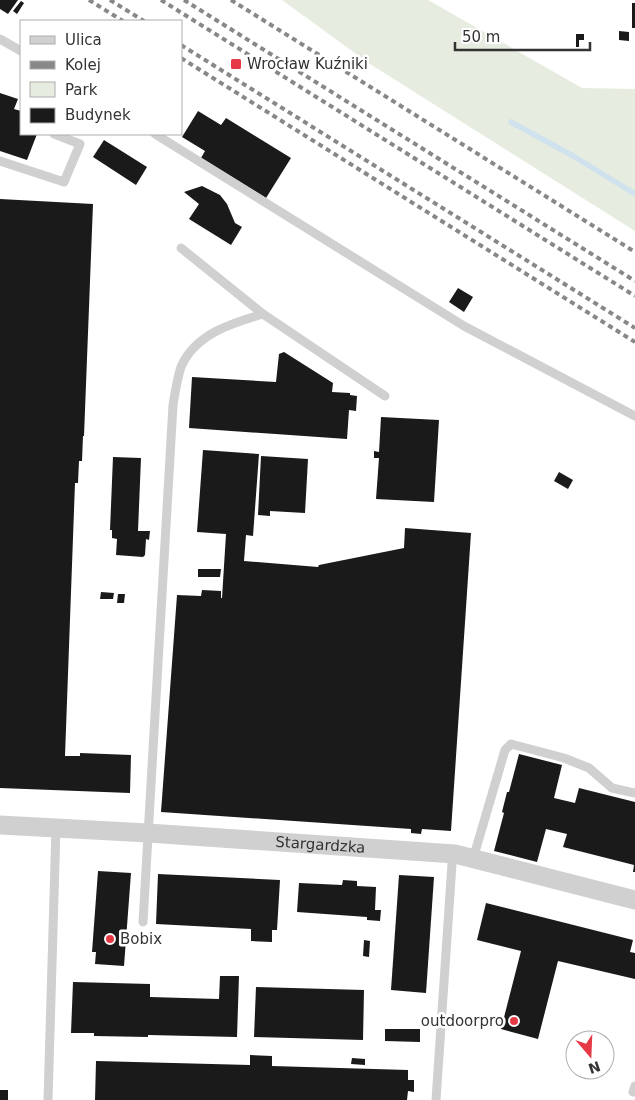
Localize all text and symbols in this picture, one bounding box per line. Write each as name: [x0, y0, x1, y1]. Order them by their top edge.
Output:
legend: [20, 20, 182, 135]
scale bar: [455, 20, 590, 52]
text: 50 m: [462, 28, 500, 46]
text: Ulica: [65, 31, 102, 49]
place label: Wrocław Kuźniki: [247, 55, 368, 73]
text: Kolej: [65, 56, 101, 74]
marker: Wrocław Kuźniki: [229, 57, 243, 71]
text: Park: [65, 81, 98, 99]
text: Budynek: [65, 106, 131, 124]
street label: Stargardzka: [275, 833, 366, 857]
place label: Bobix: [120, 930, 162, 948]
marker: Bobix: [104, 933, 116, 945]
place label: outdoorpro: [421, 1012, 504, 1030]
marker: outdoorpro: [508, 1015, 520, 1027]
north arrow: [565, 1030, 615, 1080]
text: N: [586, 1058, 602, 1077]

